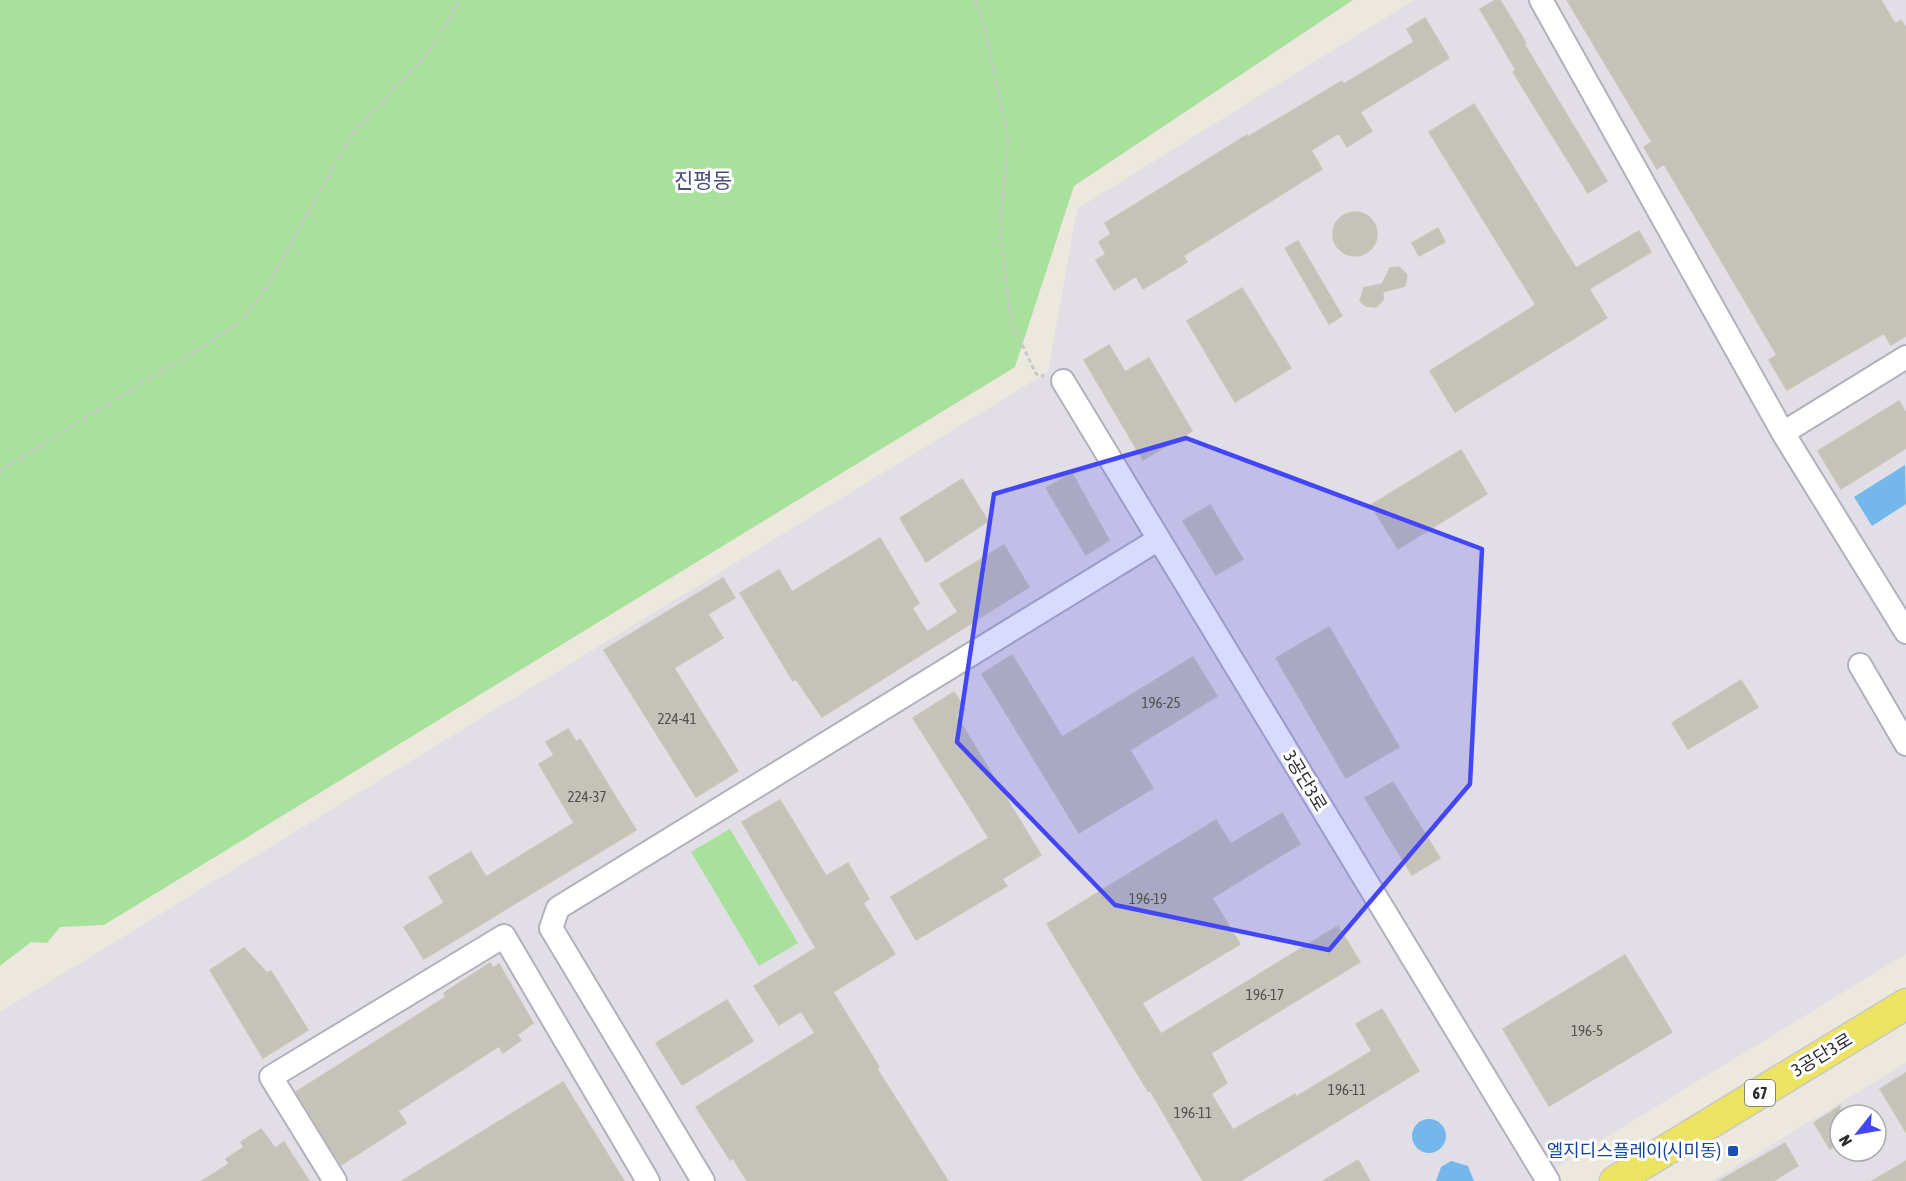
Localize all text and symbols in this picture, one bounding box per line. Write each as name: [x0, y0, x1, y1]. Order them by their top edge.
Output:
district label: 진평동: [674, 168, 732, 192]
house number: 196-25: [1141, 694, 1181, 711]
house number: 224-41: [657, 710, 697, 727]
street label: 3공단3로: [1279, 747, 1332, 815]
house number: 224-37: [567, 788, 607, 805]
house number: 196-19: [1129, 890, 1167, 907]
house number: 196-17: [1246, 986, 1284, 1003]
house number: 196-5: [1571, 1022, 1603, 1039]
street label: 3공단3로: [1788, 1028, 1856, 1081]
road number: 67: [1745, 1080, 1775, 1106]
house number: 196-11: [1328, 1081, 1366, 1098]
north arrow: [1828, 1103, 1888, 1163]
house number: 196-11: [1174, 1104, 1212, 1121]
text: N: [1835, 1132, 1855, 1149]
place label: 엘지디스플레이(시미동): [1547, 1140, 1721, 1161]
marker: 엘지디스플레이(시미동): [1726, 1144, 1740, 1158]

